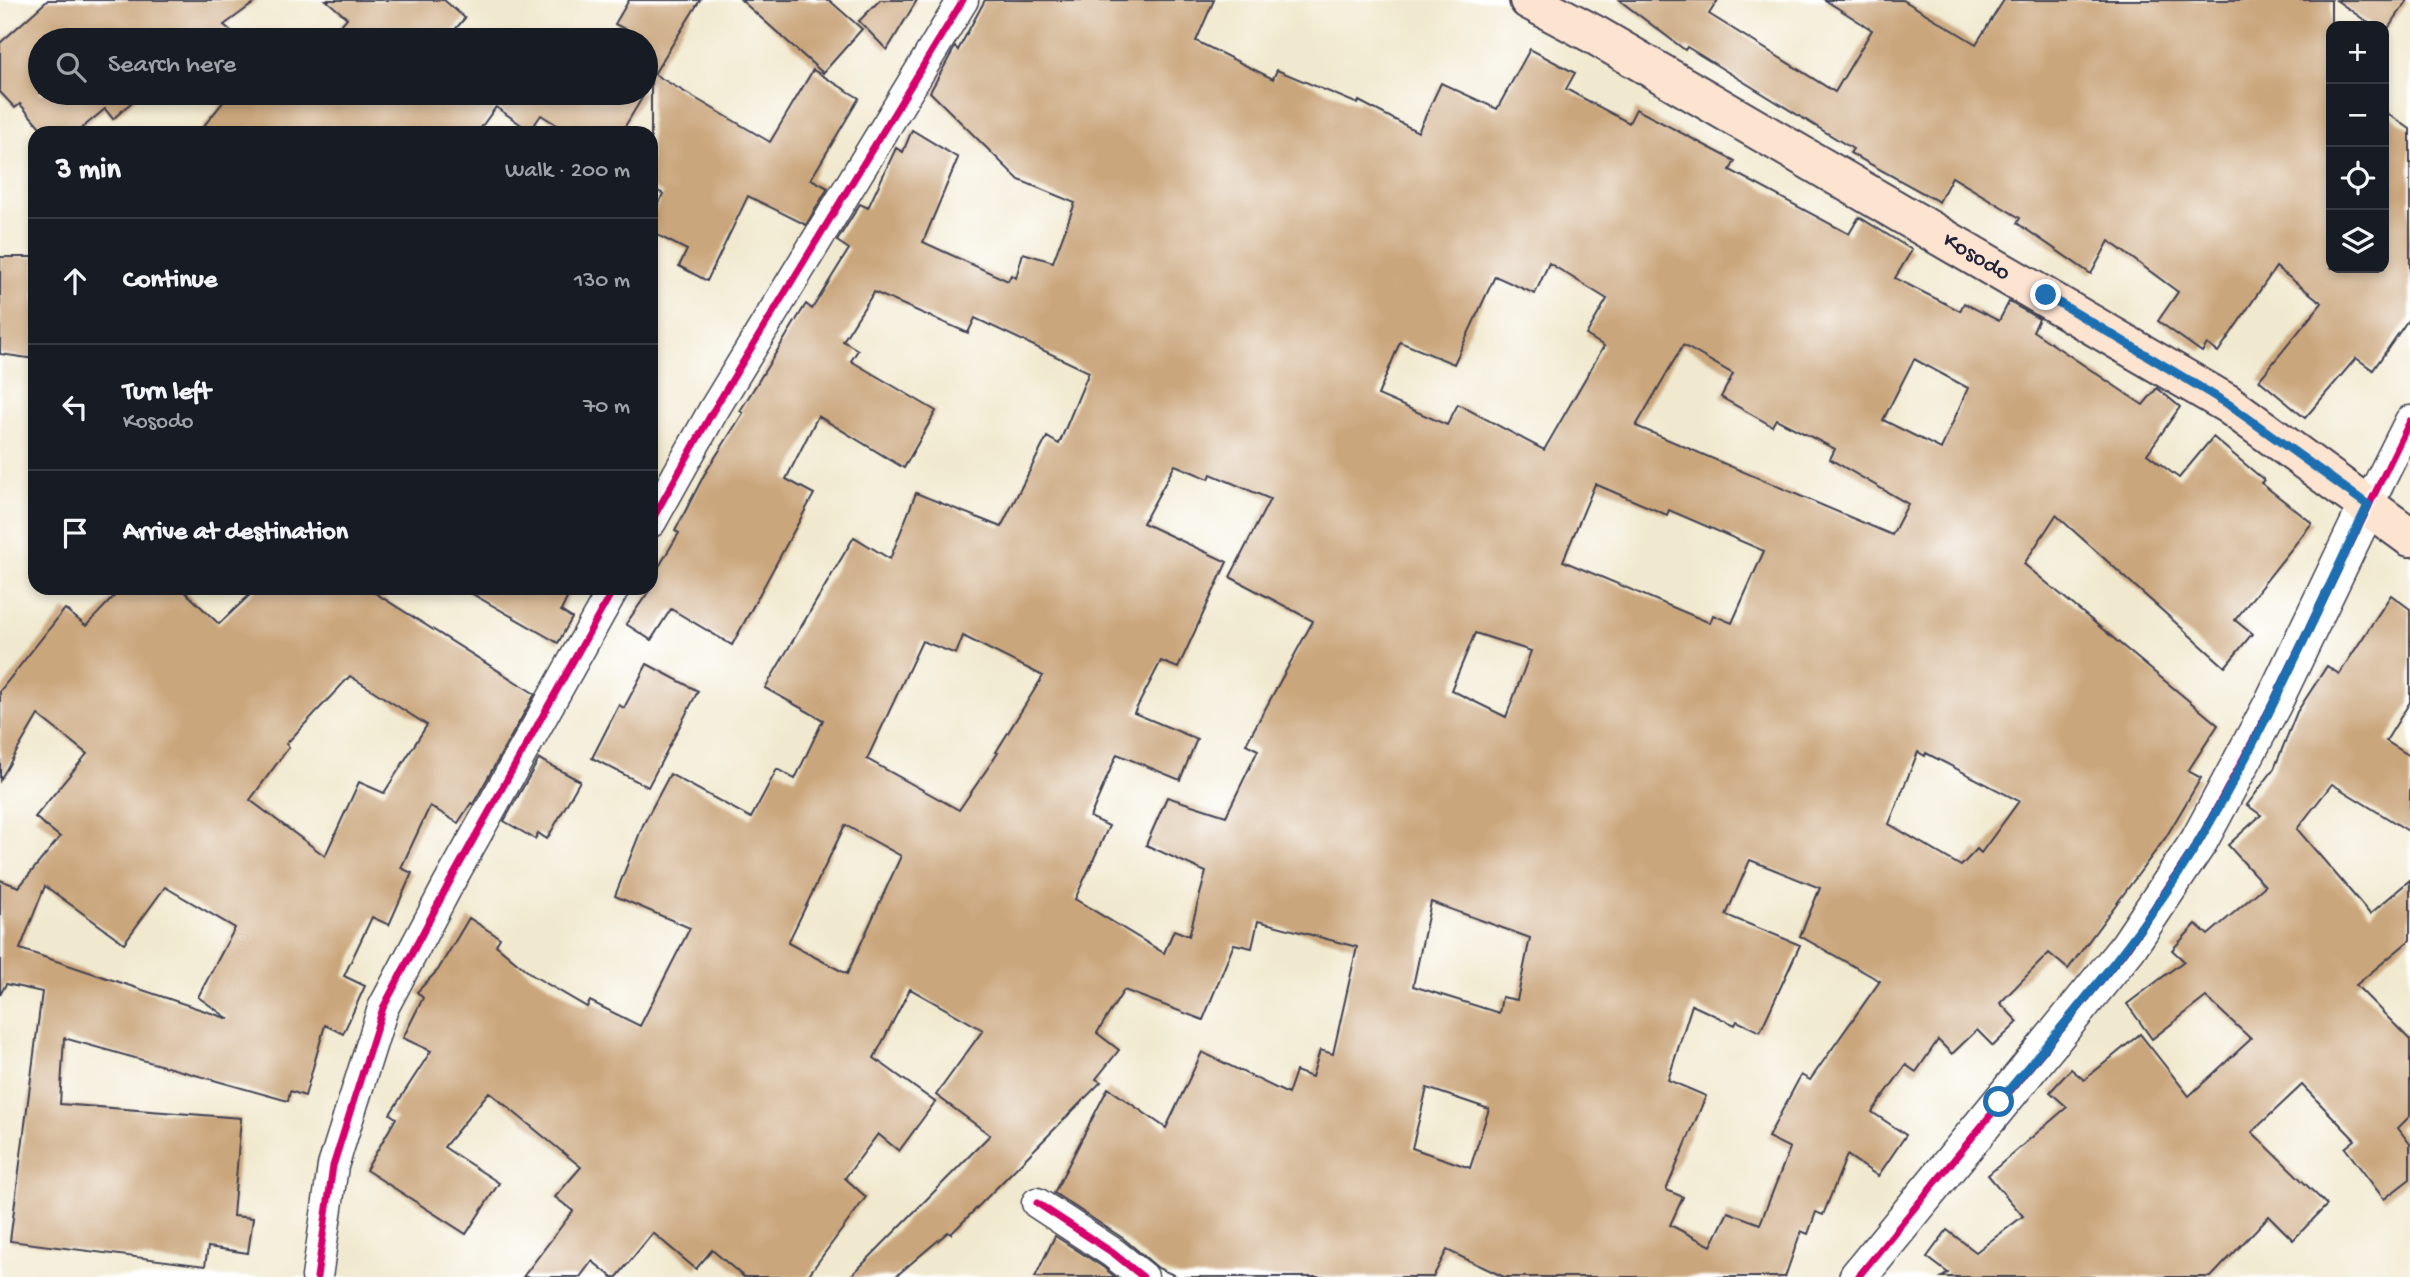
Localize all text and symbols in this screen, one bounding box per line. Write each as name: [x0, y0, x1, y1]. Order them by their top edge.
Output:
map controls: [2326, 21, 2389, 273]
button: +: [2326, 21, 2389, 84]
search box: [28, 28, 658, 105]
icon: search: [52, 48, 90, 86]
text: Search here: [108, 51, 236, 82]
button: −: [2326, 84, 2389, 147]
button: locate: [2326, 147, 2389, 210]
text: 3 min: [56, 154, 121, 189]
text: Walk · 200 m: [505, 158, 630, 185]
button: layers: [2326, 210, 2389, 273]
street label: Kosodo: [1937, 226, 2015, 288]
icon: ahead: [56, 262, 94, 300]
text: Continue: [123, 266, 217, 297]
text: 130 m: [574, 268, 630, 295]
route end: [2030, 279, 2061, 310]
text: Turn left: [123, 378, 211, 409]
icon: left: [56, 388, 94, 426]
text: 70 m: [583, 394, 630, 421]
text: Kosodo: [123, 409, 193, 436]
icon: arrive: [56, 514, 94, 552]
text: Arrive at destination: [123, 518, 348, 549]
route start: [1983, 1086, 2014, 1117]

